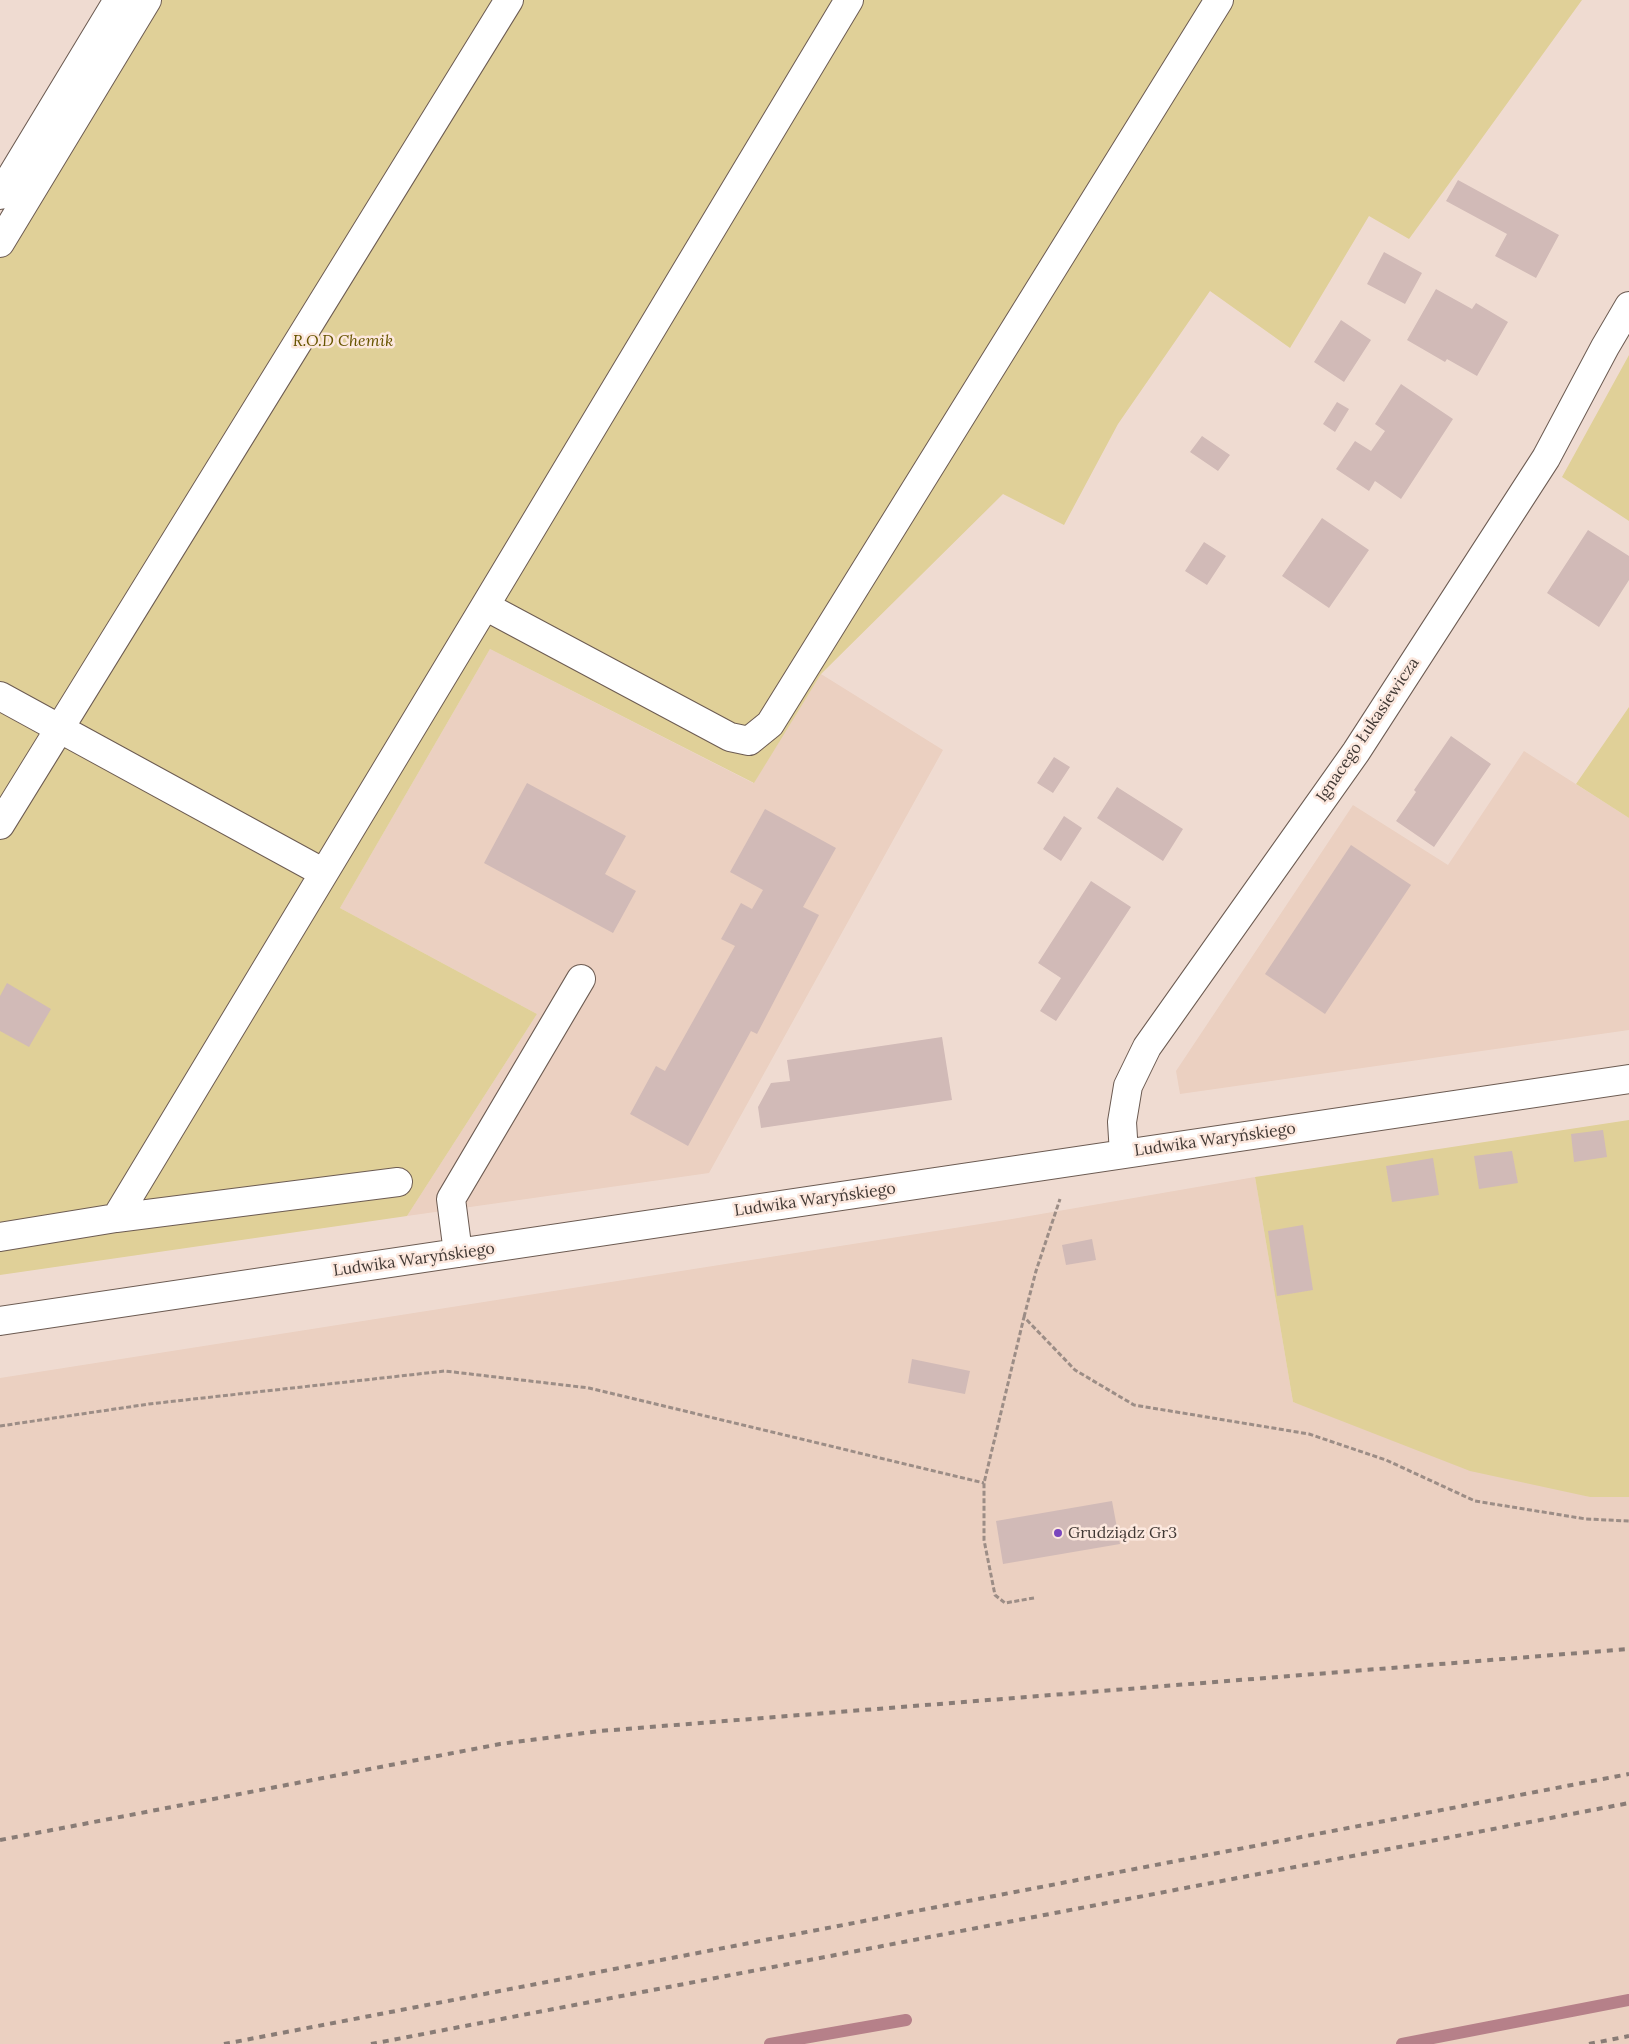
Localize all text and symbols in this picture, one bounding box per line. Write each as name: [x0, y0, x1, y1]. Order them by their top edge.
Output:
park label: R.O.D Chemik: [293, 331, 393, 351]
street label: Ignacego Łukasiewicza: [1313, 654, 1423, 806]
street label: Ludwika Waryńskiego: [1133, 1119, 1297, 1161]
street label: Ludwika Waryńskiego: [733, 1179, 897, 1221]
street label: Ludwika Waryńskiego: [332, 1239, 496, 1281]
place label: Grudziądz Gr3: [1068, 1523, 1177, 1543]
marker: Grudziądz Gr3: [1052, 1527, 1064, 1539]

